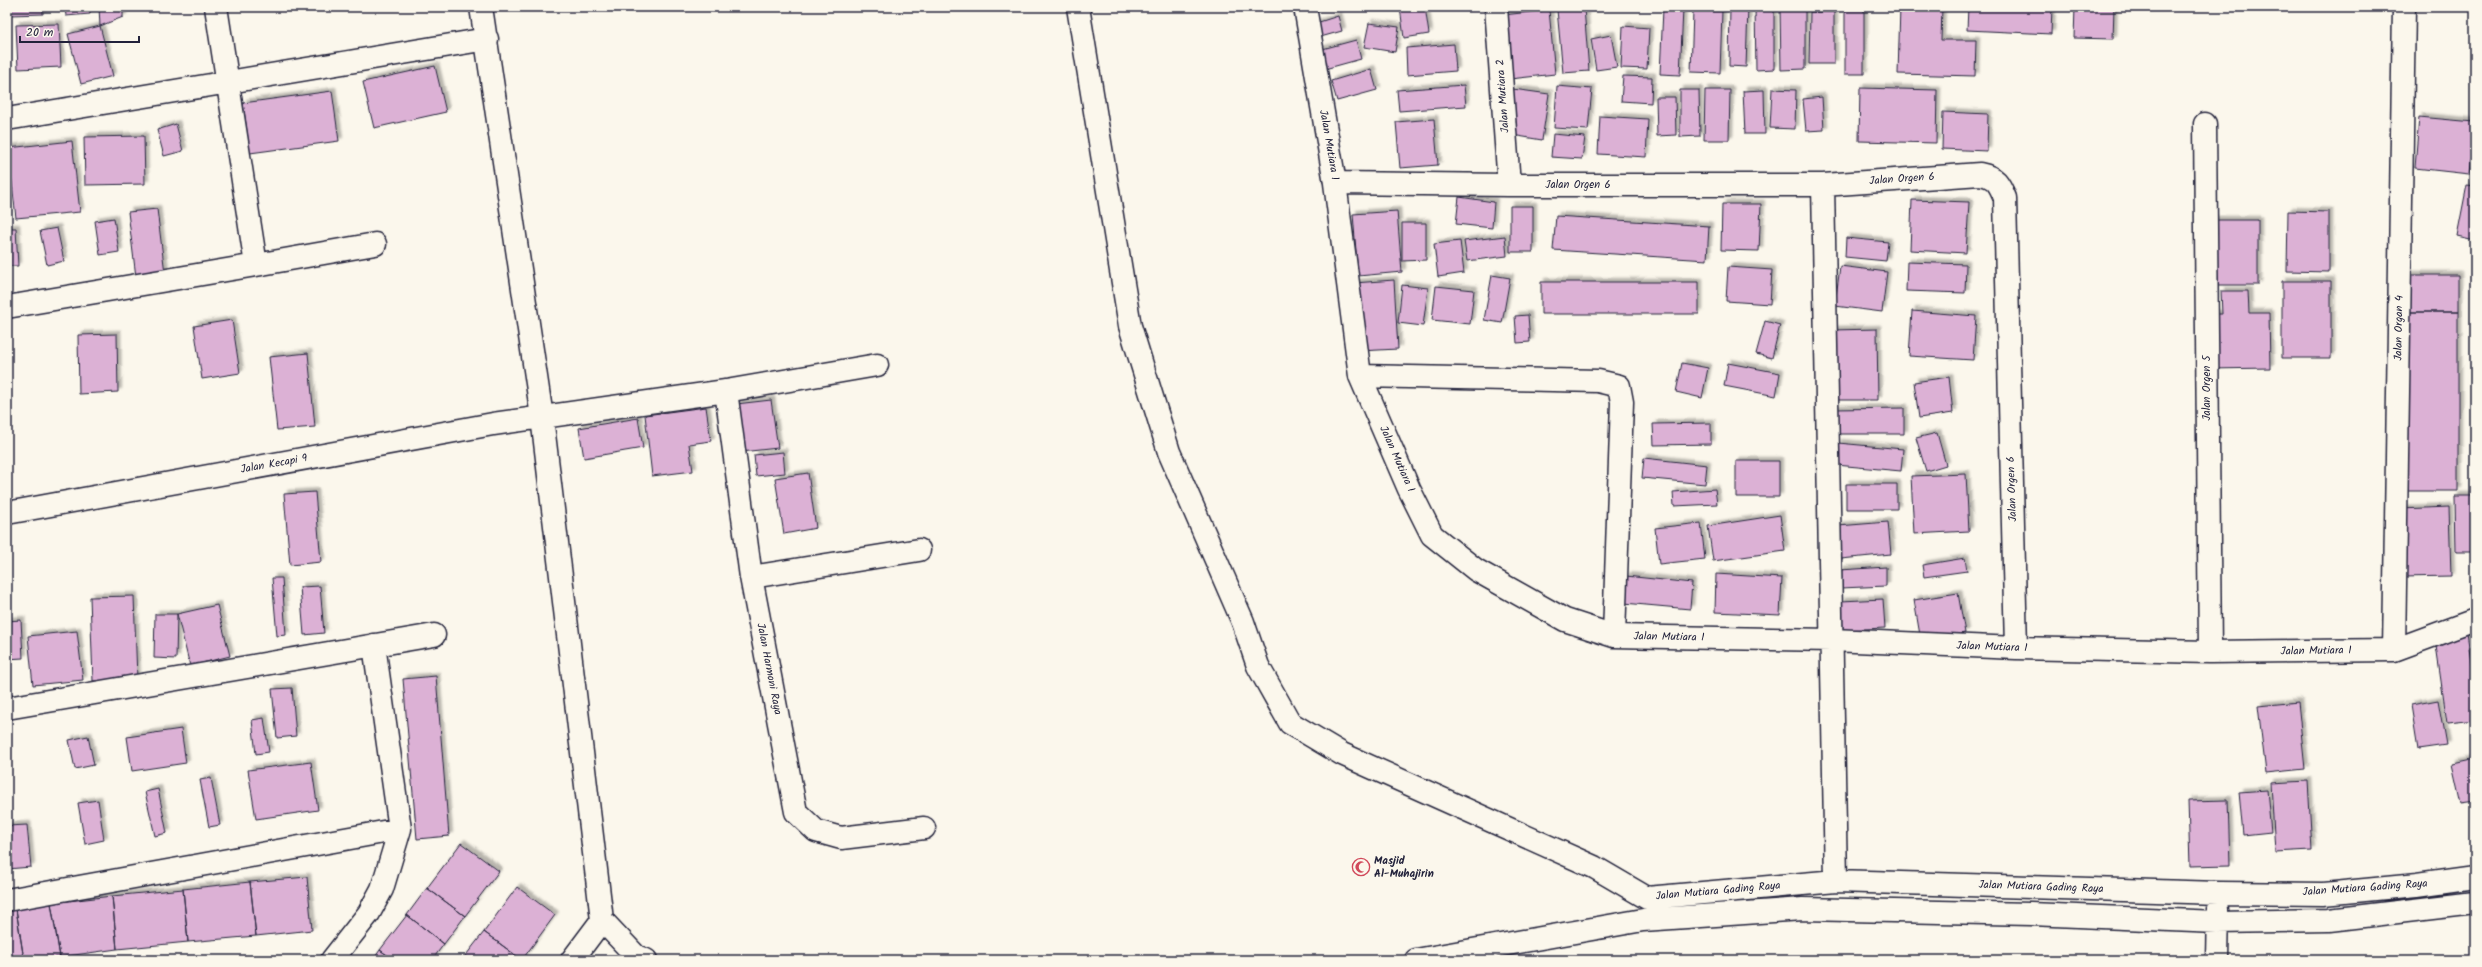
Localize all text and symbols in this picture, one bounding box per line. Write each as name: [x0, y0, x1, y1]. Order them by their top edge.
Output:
scale bar: [20, 18, 139, 44]
text: 20 m: [26, 23, 54, 42]
street label: Jalan Mutiara 2: [1491, 58, 1515, 134]
street label: Jalan Mutiara 1: [1314, 108, 1344, 182]
street label: Jalan Orgen 6: [1869, 168, 1935, 190]
street label: Jalan Orgen 6: [1545, 176, 1611, 194]
street label: Jalan Organ 4: [2389, 295, 2409, 361]
street label: Jalan Orgen 5: [2198, 354, 2216, 421]
street label: Jalan Mutiara 1: [1374, 423, 1420, 495]
street label: Jalan Kecapi 9: [239, 449, 309, 479]
street label: Jalan Orgen 6: [2002, 456, 2022, 522]
street label: Jalan Harmoni Raya: [751, 622, 787, 716]
street label: Jalan Mutiara 1: [1633, 627, 1705, 647]
street label: Jalan Mutiara 1: [1956, 637, 2028, 657]
street label: Jalan Mutiara 1: [2280, 641, 2352, 661]
place label: Masjid Al-Muhajirin: [1374, 852, 1434, 883]
mosque icon: Masjid Al-Muhajirin: [1351, 857, 1371, 877]
street label: Jalan Mutiara Gading Raya: [2302, 875, 2428, 901]
street label: Jalan Mutiara Gading Raya: [1978, 876, 2104, 898]
street label: Jalan Mutiara Gading Raya: [1655, 877, 1781, 905]

